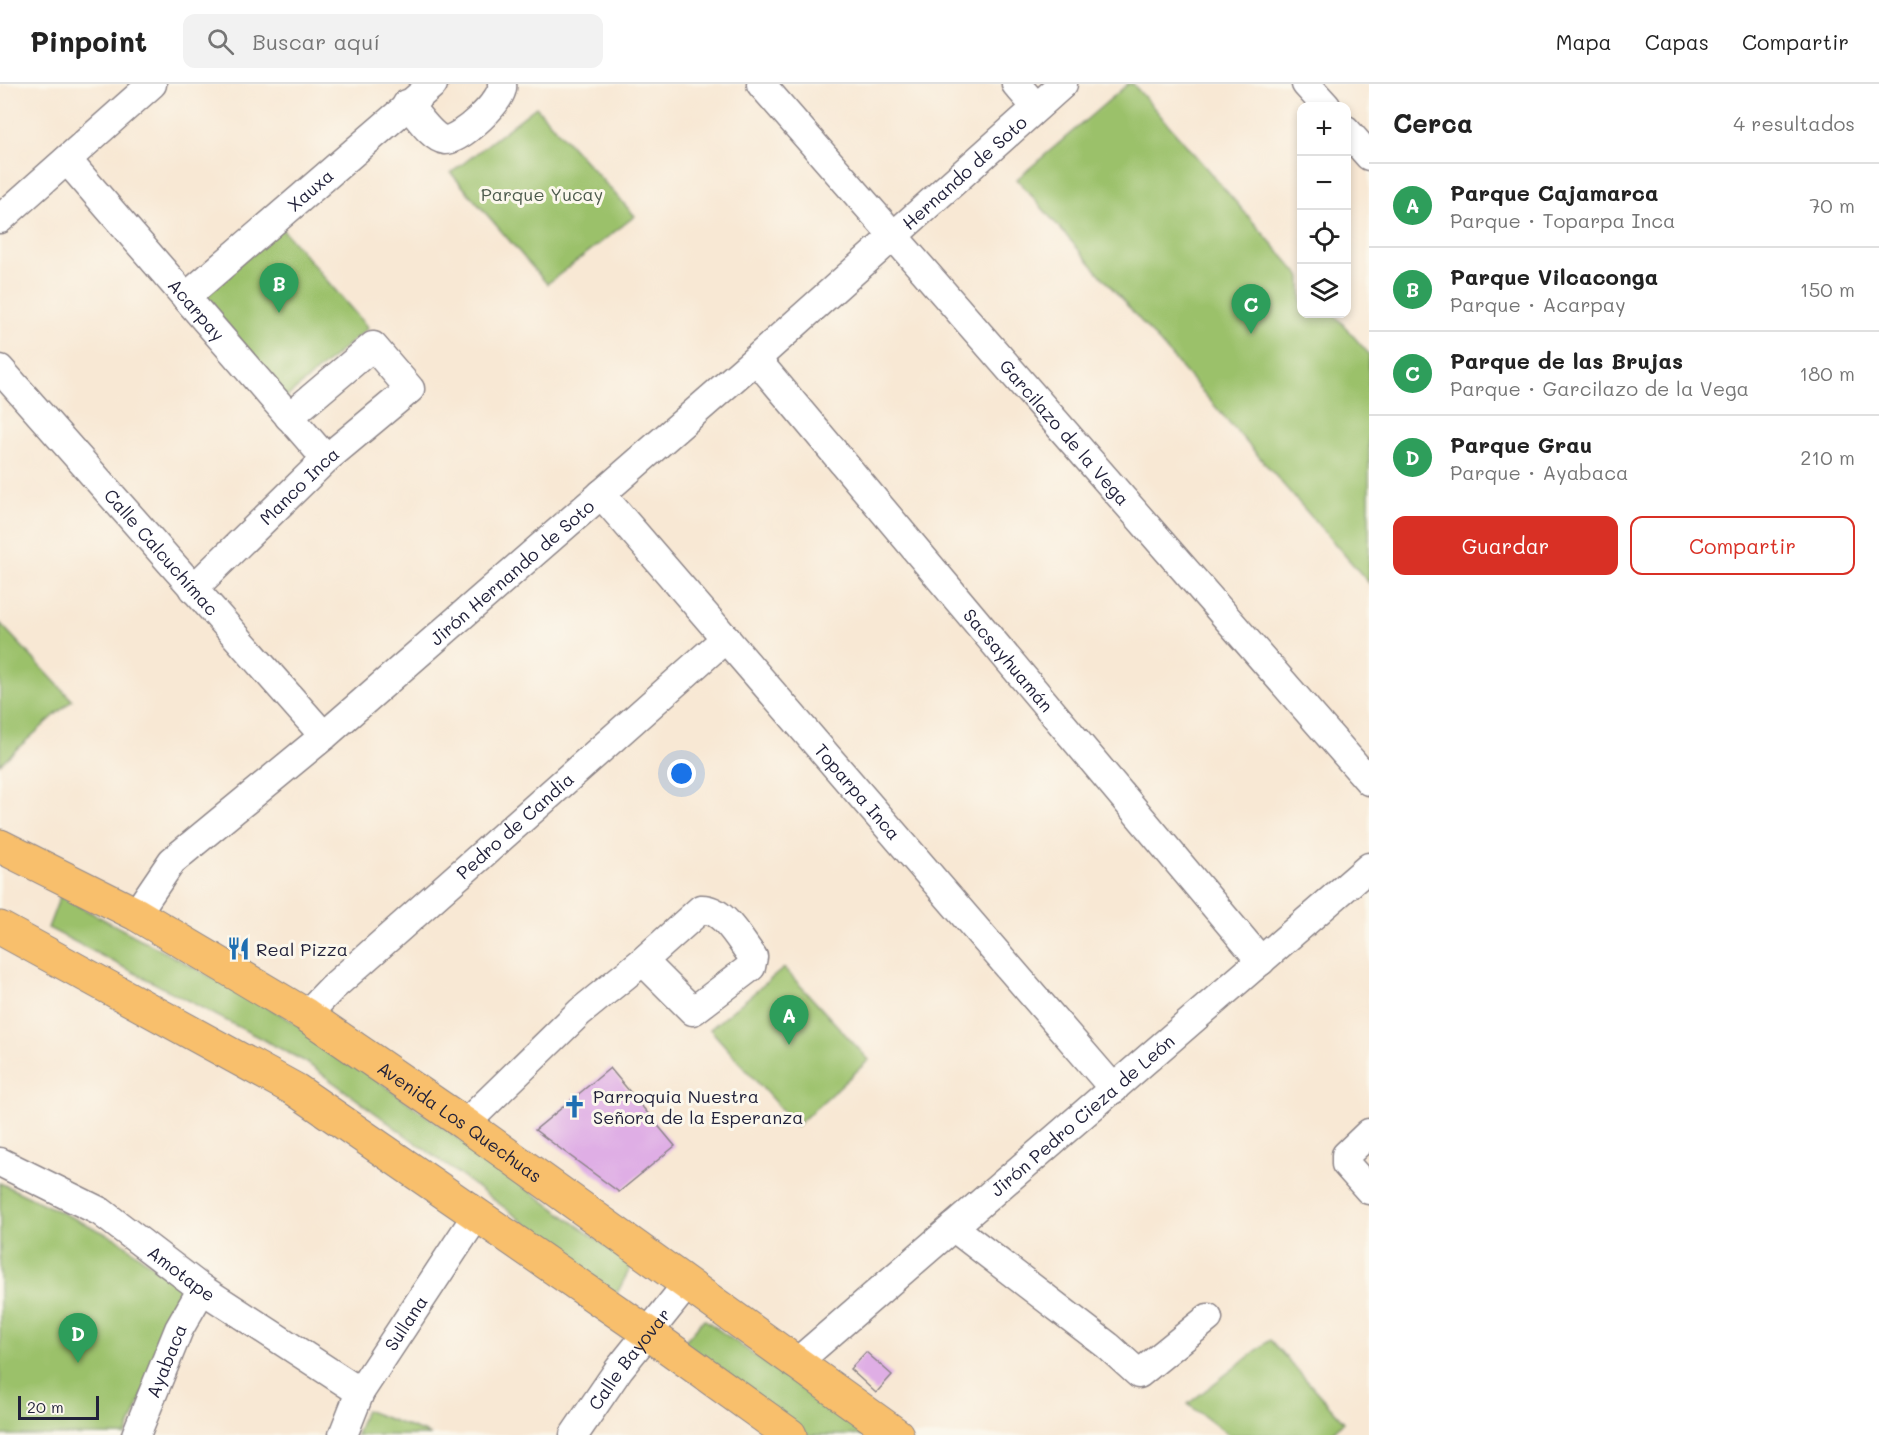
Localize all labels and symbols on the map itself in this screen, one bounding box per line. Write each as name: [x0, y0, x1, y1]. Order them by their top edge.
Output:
street label: Hernando de Soto: [897, 110, 1032, 235]
street label: Xauxa: [282, 163, 338, 216]
park label: Parque Yucay: [481, 182, 603, 206]
pin: B: [260, 264, 298, 313]
street label: Acarpay: [163, 273, 230, 346]
pin: C: [1232, 284, 1270, 334]
street label: Garcilazo de la Vega: [994, 354, 1135, 510]
street label: Manco Inca: [254, 441, 344, 530]
street label: Calle Calcuchímac: [99, 483, 224, 620]
street label: Jirón Hernando de Soto: [424, 494, 599, 651]
street label: Sacsayhuamán: [958, 603, 1059, 717]
street label: Toparpa Inca: [809, 738, 906, 845]
your location: [667, 759, 696, 788]
street label: Pedro de Candia: [451, 767, 579, 884]
restaurant icon: Real Pizza: [225, 936, 251, 962]
place label: Real Pizza: [256, 937, 348, 961]
pin: A: [770, 996, 808, 1045]
street label: Jirón Pedro Cieza de León: [985, 1029, 1179, 1202]
street label: Avenida Los Quechuas: [373, 1056, 547, 1188]
place label: Parroquia Nuestra Señora de la Esperanza: [593, 1084, 804, 1129]
church icon: Parroquia Nuestra Señora de la Esperanza: [562, 1093, 588, 1119]
street label: Amotape: [143, 1240, 220, 1307]
street label: Sullana: [379, 1291, 432, 1355]
street label: Calle Bayovar: [583, 1303, 675, 1415]
pin: D: [58, 1314, 98, 1363]
street label: Ayabaca: [140, 1320, 192, 1401]
scale bar: [18, 1393, 99, 1420]

